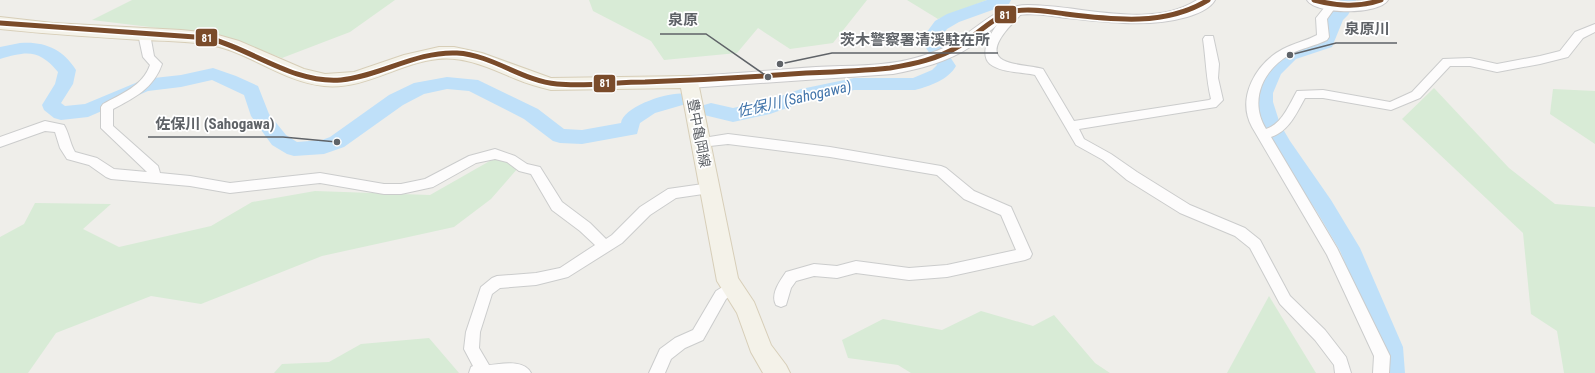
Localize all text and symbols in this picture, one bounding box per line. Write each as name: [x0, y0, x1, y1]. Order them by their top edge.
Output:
line badge: 81: [994, 5, 1017, 24]
callout: 泉原: [660, 7, 706, 34]
text: 81: [999, 9, 1011, 22]
text: 泉原: [668, 11, 698, 29]
callout: 泉原川: [1336, 16, 1397, 43]
text: 泉原川: [1344, 20, 1390, 38]
callout: 茨木警察署清渓駐在所: [832, 26, 998, 53]
line badge: 81: [195, 28, 218, 47]
text: 茨木警察署清渓駐在所: [840, 31, 990, 49]
text: 81: [201, 32, 213, 45]
line badge: 81: [593, 74, 616, 93]
text: 81: [599, 77, 611, 90]
water label: 佐保川 (Sahogawa): [735, 77, 853, 121]
street label: 豊中亀岡線: [684, 97, 714, 169]
callout: 佐保川 (Sahogawa): [148, 110, 283, 137]
text: 佐保川 (Sahogawa): [155, 115, 275, 133]

